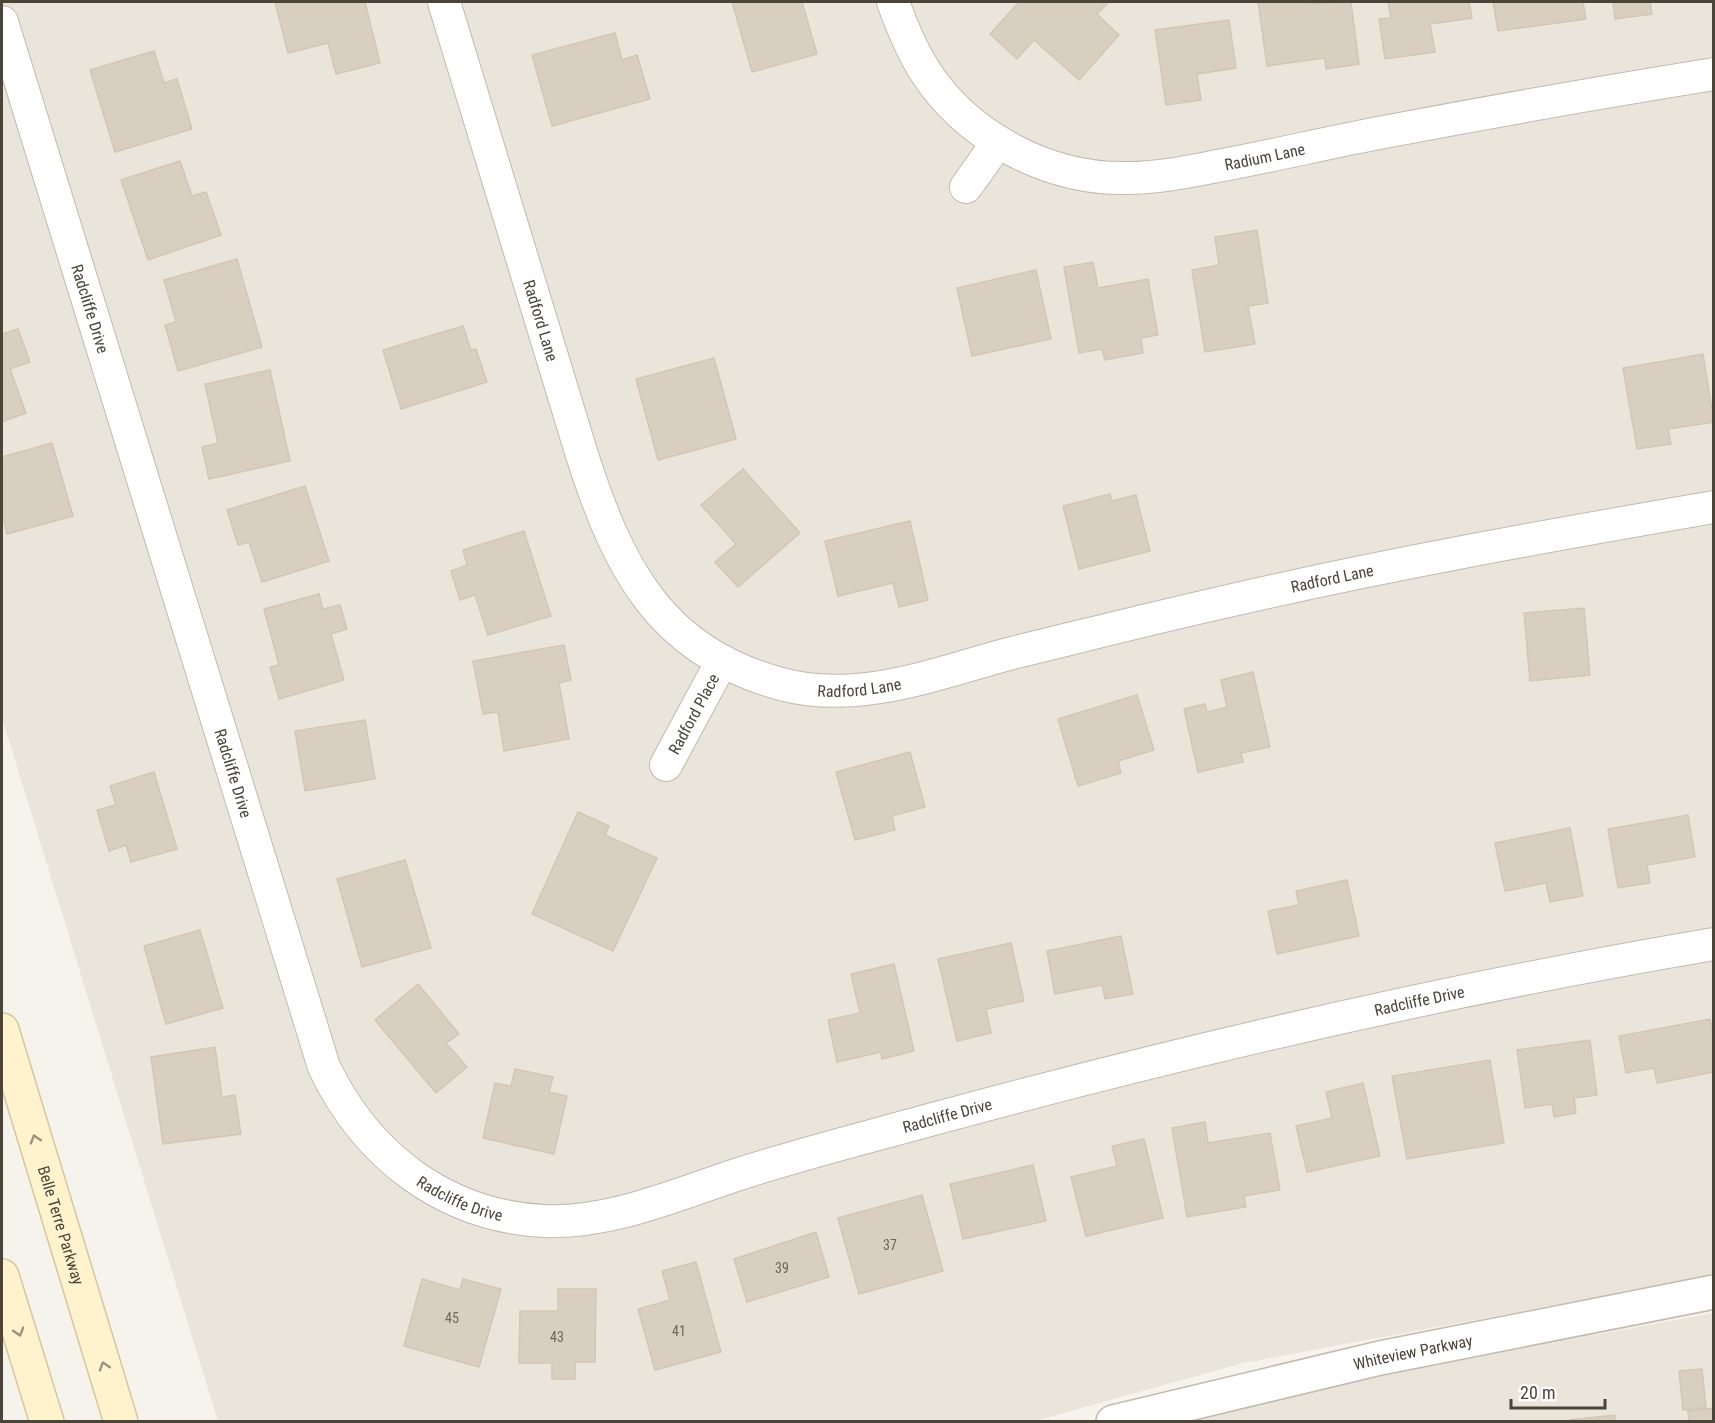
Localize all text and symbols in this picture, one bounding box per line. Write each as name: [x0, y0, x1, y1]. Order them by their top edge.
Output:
street label: Radium Lane: [1223, 139, 1307, 175]
street label: Radcliffe Drive: [67, 262, 112, 356]
street label: Radford Lane: [519, 278, 562, 364]
street label: Radford Lane: [1289, 561, 1375, 597]
street label: Radford Place: [665, 671, 723, 758]
street label: Radford Lane: [817, 674, 903, 701]
street label: Radcliffe Drive: [210, 727, 256, 820]
street label: Radcliffe Drive: [1372, 982, 1466, 1020]
street label: Radcliffe Drive: [900, 1095, 994, 1137]
one-way arrow: [30, 1134, 42, 1145]
street label: Belle Terre Parkway: [34, 1164, 88, 1287]
street label: Radcliffe Drive: [413, 1172, 504, 1225]
house number: 37: [883, 1237, 897, 1253]
house number: 39: [775, 1260, 789, 1276]
house number: 45: [445, 1310, 459, 1326]
house number: 41: [672, 1323, 686, 1339]
one-way arrow: [12, 1326, 24, 1337]
house number: 43: [550, 1329, 564, 1345]
street label: Whiteview Parkway: [1352, 1331, 1474, 1374]
one-way arrow: [99, 1361, 111, 1372]
scale bar: [1511, 1372, 1606, 1410]
text: 20 m: [1520, 1382, 1555, 1403]

